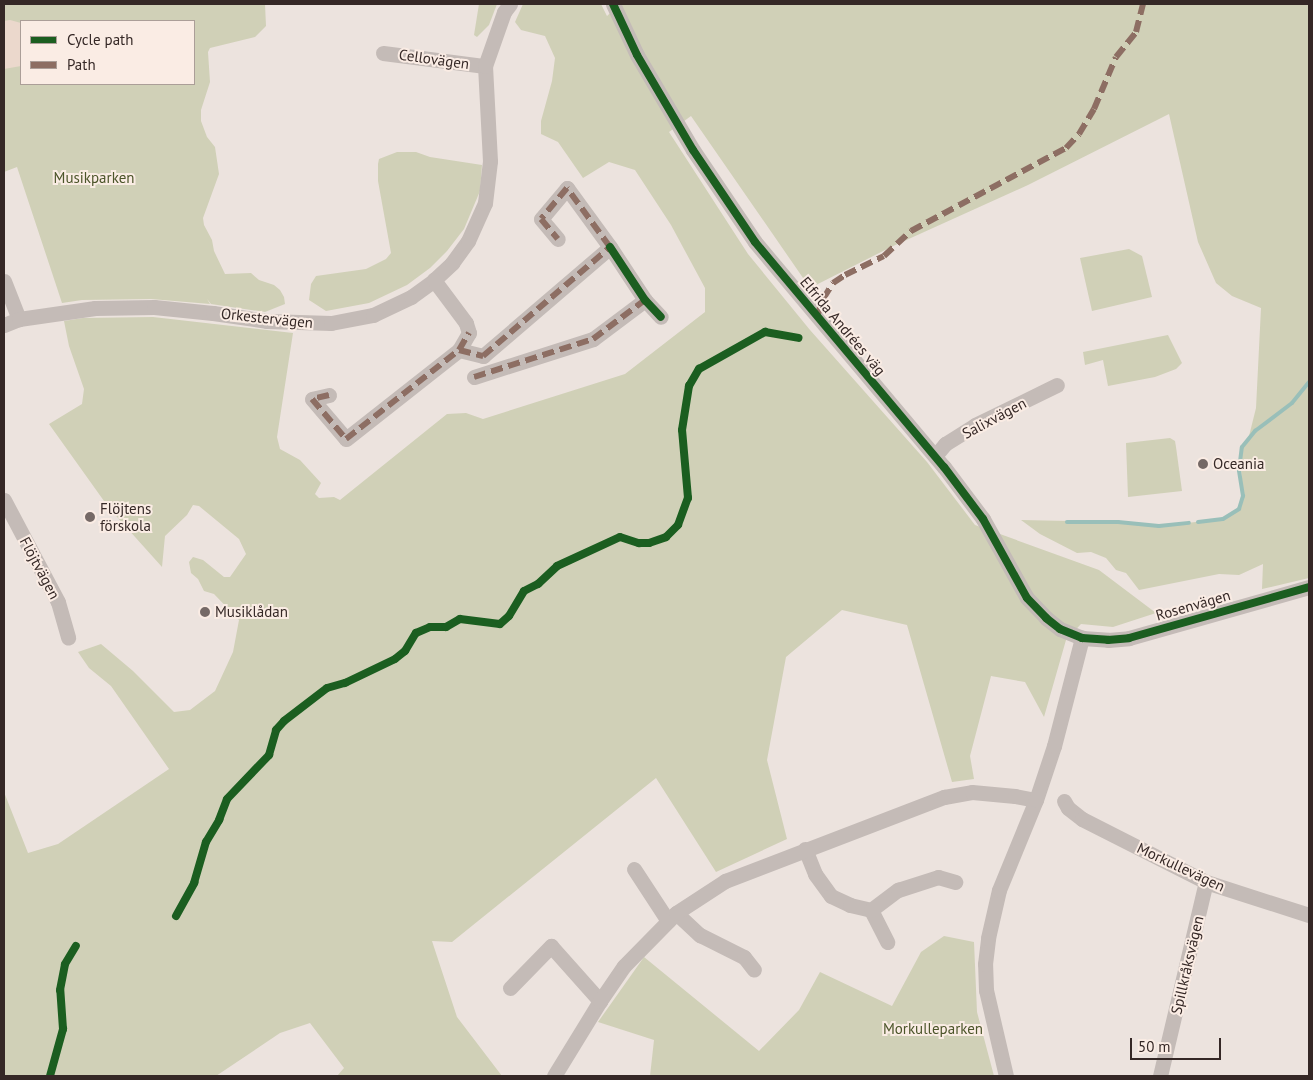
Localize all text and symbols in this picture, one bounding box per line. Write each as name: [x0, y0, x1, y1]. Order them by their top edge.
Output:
legend: [20, 20, 195, 85]
text: Cycle path: [67, 30, 133, 49]
street label: Cellovägen: [398, 45, 470, 73]
text: Path: [67, 55, 96, 74]
park label: Musikparken: [54, 169, 134, 187]
street label: Elfrida Andrées väg: [796, 273, 890, 379]
street label: Orkestervägen: [220, 304, 314, 332]
street label: Salixvägen: [959, 394, 1029, 442]
place label: Oceania: [1213, 455, 1264, 473]
marker: Oceania: [1197, 458, 1209, 470]
place label: Flöjtens förskola: [100, 499, 151, 534]
marker: Flöjtens förskola: [84, 511, 96, 523]
street label: Flöjtvägen: [16, 534, 64, 602]
street label: Rosenvägen: [1154, 586, 1232, 624]
place label: Musiklådan: [215, 603, 288, 621]
marker: Musiklådan: [199, 606, 211, 618]
street label: Morkullevägen: [1134, 839, 1228, 895]
street label: Spillkråksvägen: [1167, 914, 1207, 1016]
park label: Morkulleparken: [883, 1020, 983, 1038]
scale bar: [1133, 1028, 1224, 1060]
text: 50 m: [1138, 1037, 1171, 1056]

